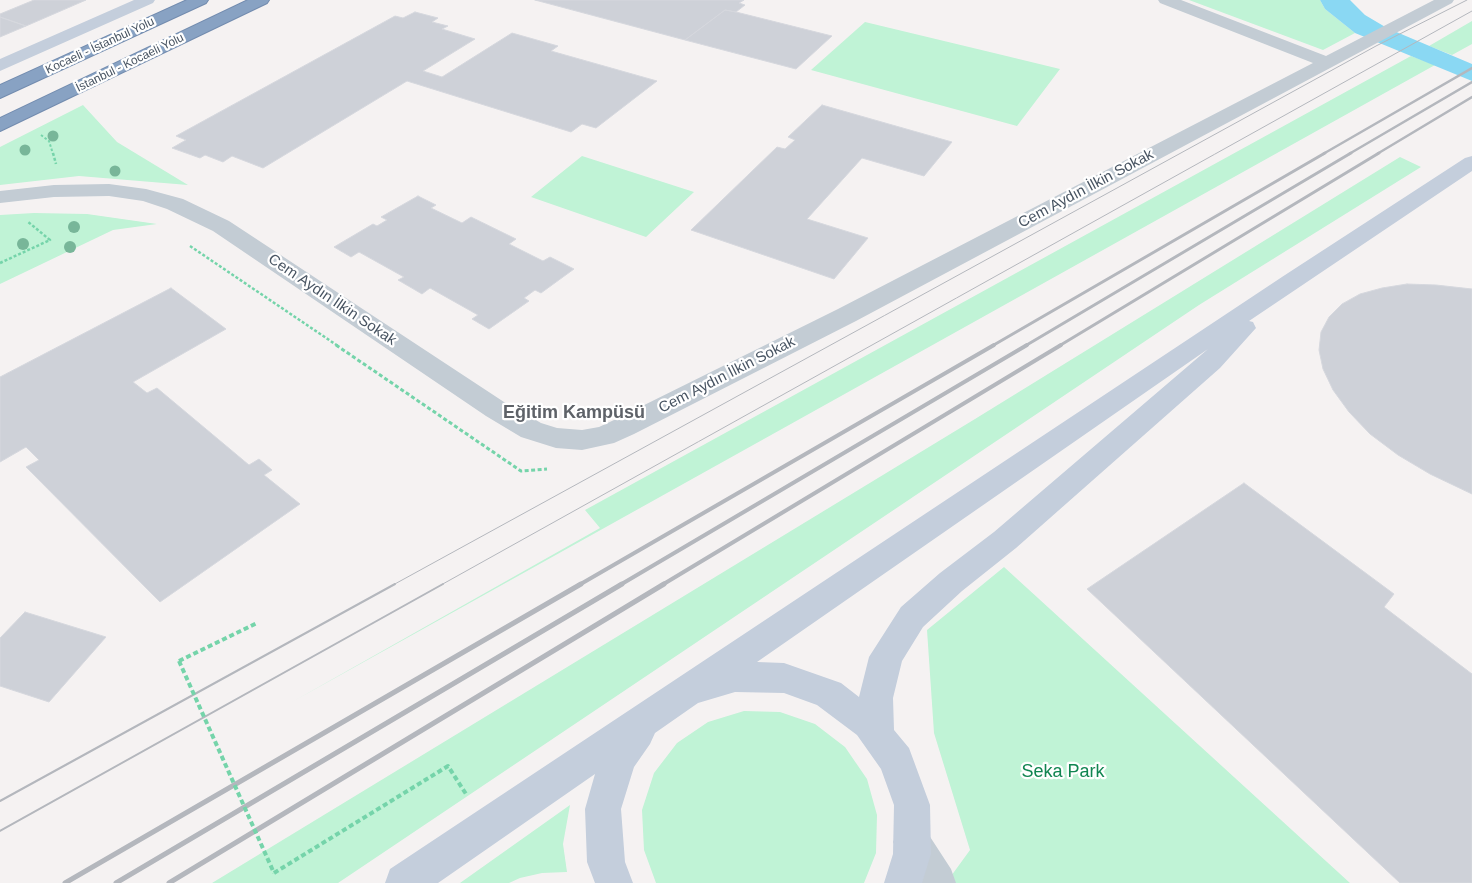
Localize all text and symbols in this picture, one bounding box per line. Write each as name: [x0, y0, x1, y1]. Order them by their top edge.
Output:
street label: Kocaeli - İstanbul Yolu: [43, 14, 157, 78]
street label: İstanbul - Kocaeli Yolu: [74, 31, 186, 95]
street label: Cem Aydın İlkin Sokak: [1015, 146, 1157, 232]
street label: Cem Aydın İlkin Sokak: [265, 250, 399, 350]
street label: Cem Aydın İlkin Sokak: [656, 333, 798, 417]
district label: Eğitim Kampüsü: [503, 402, 645, 424]
park label: Seka Park: [1021, 761, 1105, 783]

